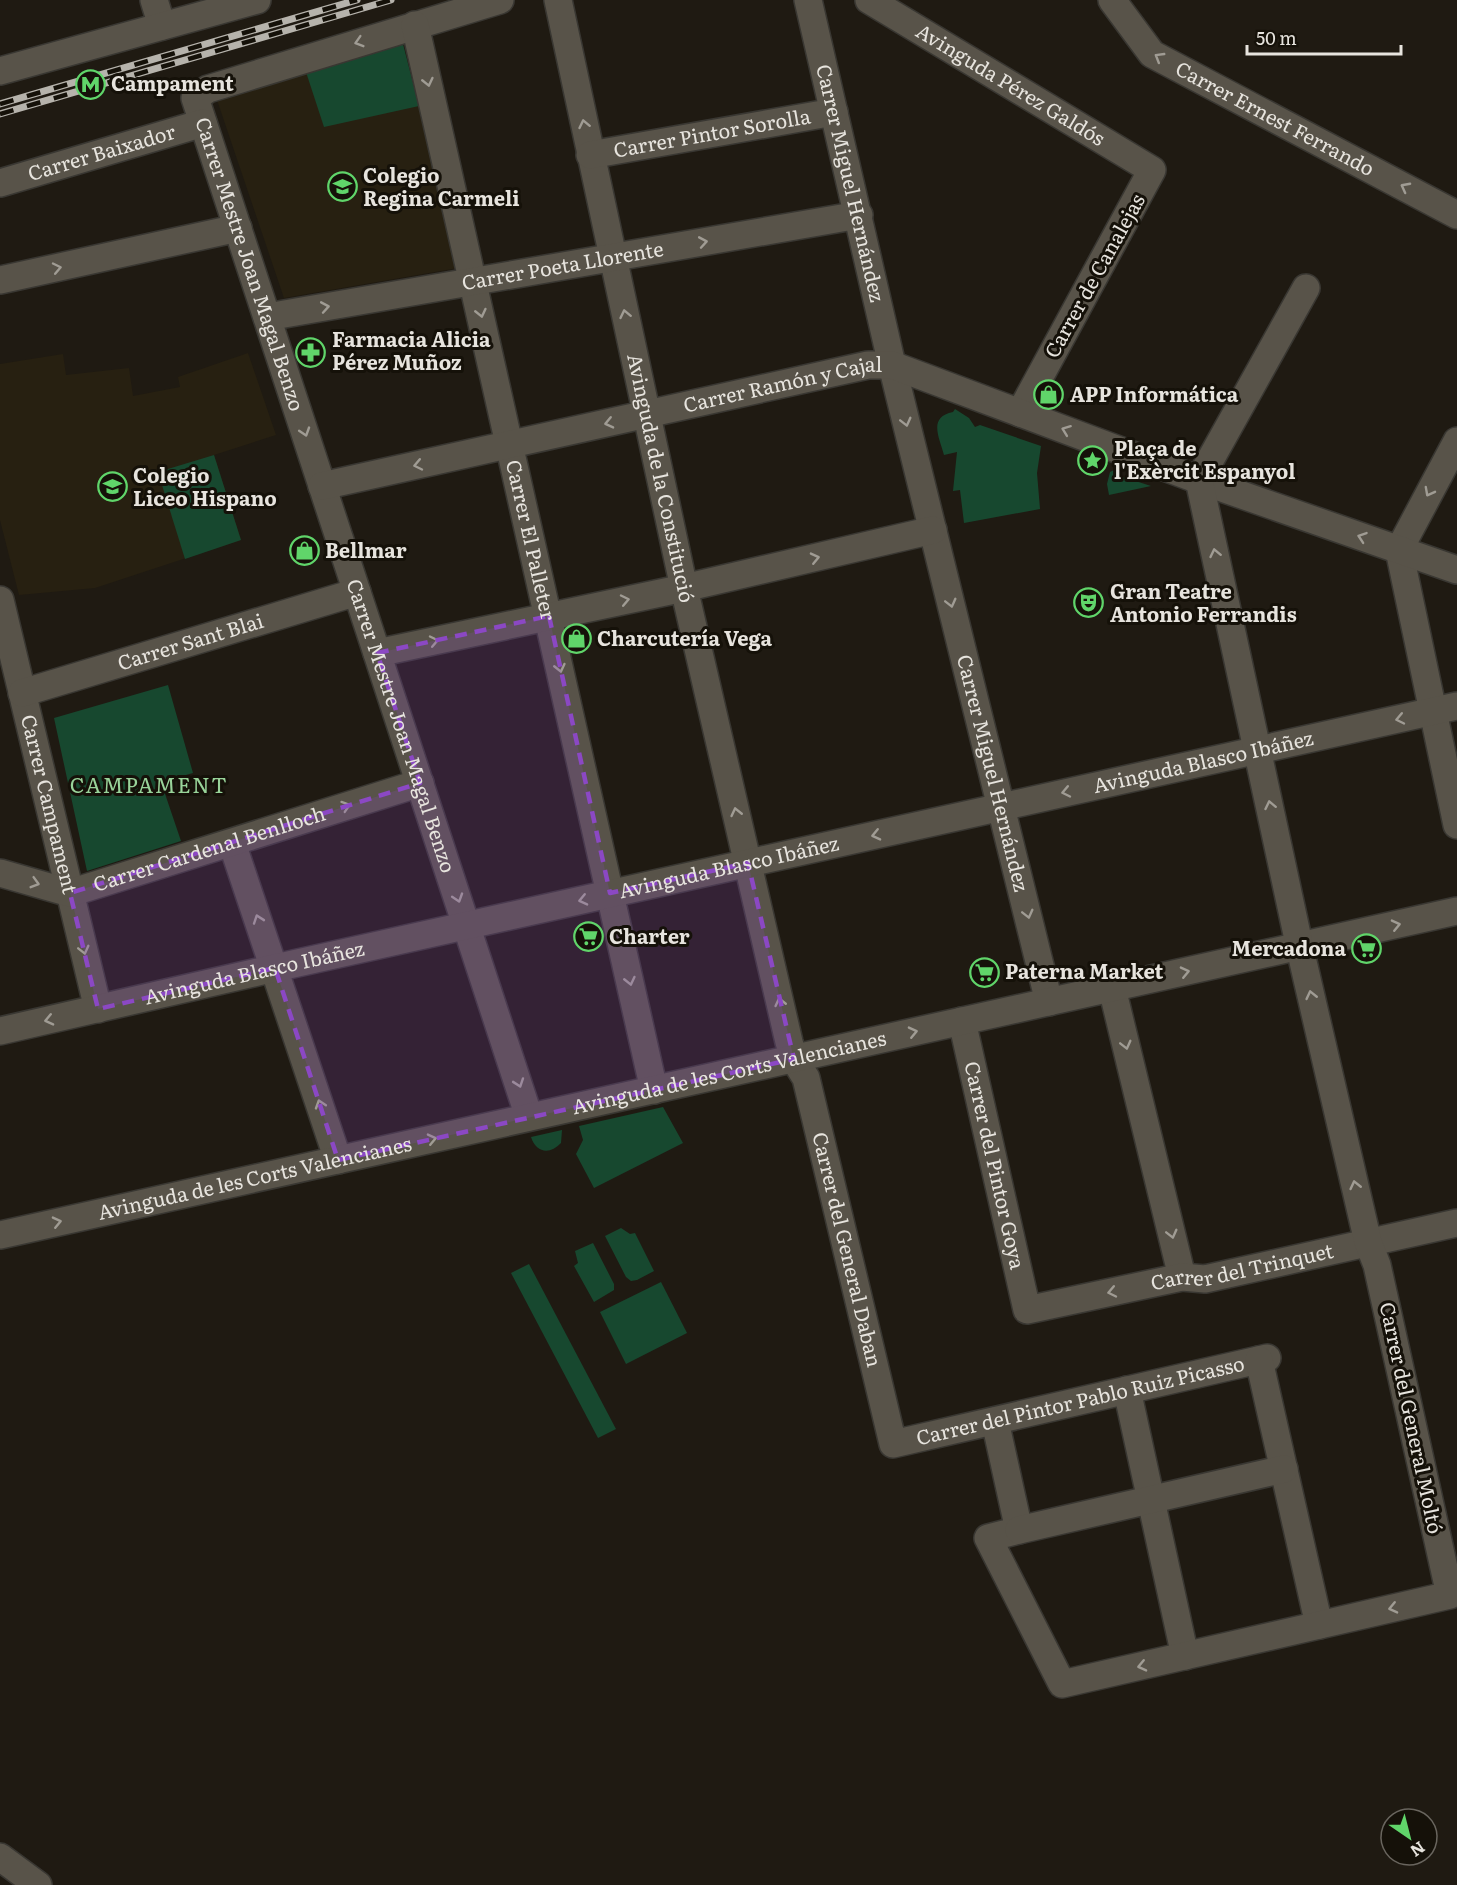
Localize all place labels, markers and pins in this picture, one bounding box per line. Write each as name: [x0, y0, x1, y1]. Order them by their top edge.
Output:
place label: Campament: [111, 67, 234, 97]
metro station icon: Campament: [74, 68, 106, 100]
place label: Colegio Regina Carmeli: [363, 159, 519, 212]
school or university icon: Colegio Regina Carmeli: [326, 171, 358, 203]
place label: Farmacia Alicia Pérez Muñoz: [332, 323, 491, 376]
pharmacy icon: Farmacia Alicia Pérez Muñoz: [295, 336, 327, 368]
place label: APP Informática: [1070, 378, 1239, 408]
shop icon: APP Informática: [1033, 379, 1065, 411]
place label: Plaça de l'Exèrcit Espanyol: [1114, 432, 1295, 485]
place icon: Plaça de l'Exèrcit Espanyol: [1077, 445, 1109, 477]
place label: Colegio Liceo Hispano: [133, 459, 277, 512]
school or university icon: Colegio Liceo Hispano: [96, 471, 128, 503]
place label: Bellmar: [325, 534, 407, 564]
shop icon: Bellmar: [288, 535, 320, 567]
place label: Gran Teatre Antonio Ferrandis: [1110, 575, 1297, 628]
theatre icon: Gran Teatre Antonio Ferrandis: [1073, 587, 1105, 619]
place label: Charcutería Vega: [597, 622, 773, 652]
shop icon: Charcutería Vega: [560, 623, 592, 655]
place label: Charter: [609, 920, 690, 950]
supermarket icon: Charter: [572, 921, 604, 953]
place label: Mercadona: [1232, 932, 1346, 962]
supermarket icon: Mercadona: [1351, 933, 1383, 965]
place label: Paterna Market: [1005, 955, 1164, 985]
supermarket icon: Paterna Market: [968, 956, 1000, 988]

